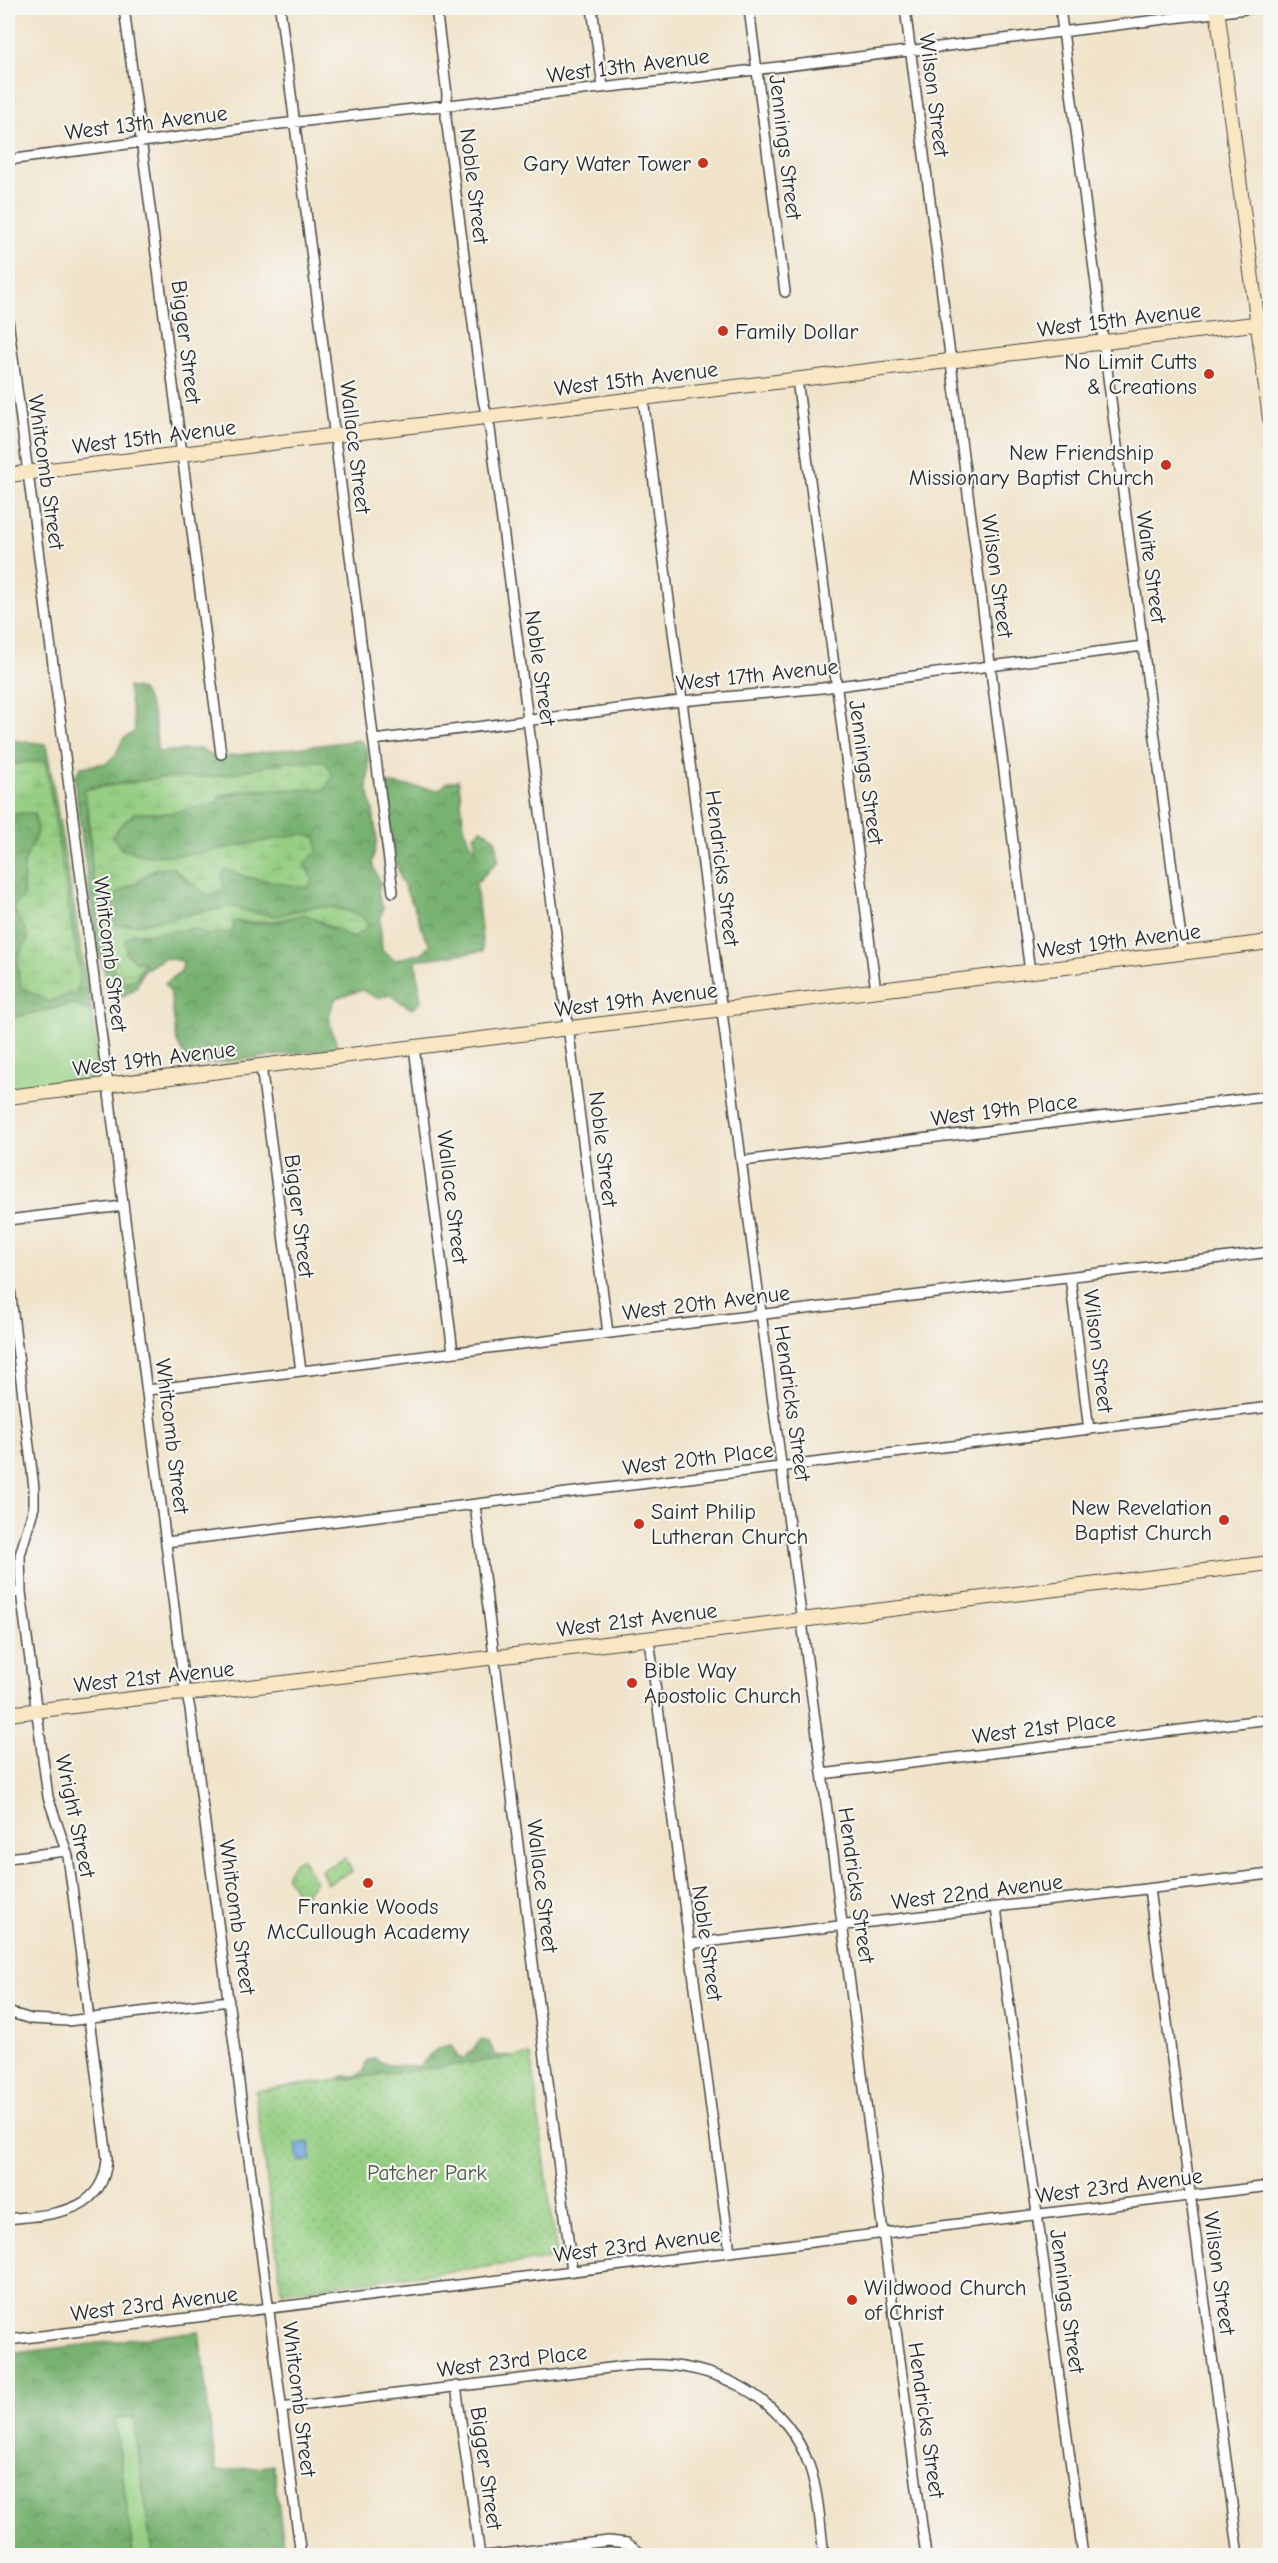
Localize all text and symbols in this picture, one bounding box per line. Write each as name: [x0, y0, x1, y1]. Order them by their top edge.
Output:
street label: Wilson Street: [914, 32, 955, 159]
street label: West 13th Avenue: [545, 43, 711, 89]
street label: Jennings Street: [763, 73, 807, 222]
street label: West 13th Avenue: [63, 100, 229, 146]
street label: Noble Street: [454, 127, 494, 246]
place label: Gary Water Tower: [523, 151, 691, 177]
marker: Gary Water Tower: [696, 156, 710, 170]
street label: Bigger Street: [166, 279, 207, 406]
street label: West 15th Avenue: [1036, 297, 1202, 343]
place label: Family Dollar: [735, 319, 858, 345]
marker: Family Dollar: [716, 324, 730, 338]
place label: No Limit Cutts & Creations: [1064, 349, 1197, 400]
street label: West 15th Avenue: [553, 356, 719, 402]
marker: No Limit Cutts & Creations: [1202, 367, 1216, 381]
street label: Wallace Street: [334, 379, 376, 516]
street label: Whitcomb Street: [22, 393, 70, 552]
street label: West 15th Avenue: [71, 414, 237, 460]
place label: New Friendship Missionary Baptist Church: [909, 440, 1154, 491]
marker: New Friendship Missionary Baptist Church: [1159, 458, 1173, 472]
street label: Waite Street: [1130, 509, 1172, 626]
street label: Wilson Street: [975, 513, 1019, 640]
street label: Noble Street: [519, 609, 561, 728]
street label: West 17th Avenue: [675, 654, 839, 696]
street label: Jennings Street: [843, 698, 889, 847]
street label: Hendricks Street: [700, 788, 745, 948]
street label: Whitcomb Street: [88, 875, 133, 1034]
street label: West 19th Avenue: [1036, 918, 1202, 964]
street label: West 19th Avenue: [553, 977, 719, 1023]
street label: West 19th Avenue: [71, 1036, 237, 1082]
street label: West 19th Place: [929, 1088, 1079, 1132]
street label: Noble Street: [583, 1090, 623, 1209]
street label: Wallace Street: [431, 1129, 473, 1266]
street label: Bigger Street: [279, 1153, 320, 1280]
street label: West 20th Avenue: [621, 1280, 791, 1326]
street label: Wilson Street: [1078, 1288, 1119, 1415]
street label: Hendricks Street: [768, 1323, 816, 1484]
street label: Whitcomb Street: [150, 1357, 195, 1516]
street label: West 20th Place: [621, 1437, 775, 1481]
place label: New Revelation Baptist Church: [1071, 1495, 1212, 1546]
place label: Saint Philip Lutheran Church: [651, 1499, 808, 1550]
marker: New Revelation Baptist Church: [1217, 1513, 1231, 1527]
marker: Saint Philip Lutheran Church: [632, 1517, 646, 1531]
street label: West 21st Avenue: [555, 1597, 719, 1643]
street label: West 21st Avenue: [72, 1656, 236, 1698]
place label: Bible Way Apostolic Church: [644, 1658, 801, 1709]
marker: Bible Way Apostolic Church: [625, 1676, 639, 1690]
street label: West 21st Place: [971, 1706, 1117, 1750]
street label: Wright Street: [49, 1752, 101, 1881]
street label: Hendricks Street: [832, 1805, 880, 1966]
street label: Wallace Street: [521, 1818, 563, 1955]
street label: Whitcomb Street: [213, 1838, 261, 1997]
street label: West 22nd Avenue: [890, 1869, 1064, 1915]
marker: Frankie Woods McCullough Academy: [361, 1876, 375, 1890]
street label: Noble Street: [686, 1884, 728, 2003]
place label: Frankie Woods McCullough Academy: [267, 1894, 469, 1945]
park label: Patcher Park: [367, 2160, 487, 2186]
street label: West 23rd Avenue: [1034, 2163, 1204, 2209]
street label: Wilson Street: [1197, 2210, 1241, 2337]
street label: West 23rd Avenue: [552, 2222, 722, 2268]
street label: Jennings Street: [1044, 2227, 1090, 2376]
place label: Wildwood Church of Christ: [864, 2275, 1027, 2326]
street label: West 23rd Avenue: [69, 2281, 239, 2327]
marker: Wildwood Church of Christ: [845, 2293, 859, 2307]
street label: Whitcomb Street: [277, 2320, 322, 2479]
street label: West 23rd Place: [435, 2339, 589, 2383]
street label: Hendricks Street: [902, 2340, 950, 2501]
street label: Bigger Street: [464, 2405, 508, 2532]

